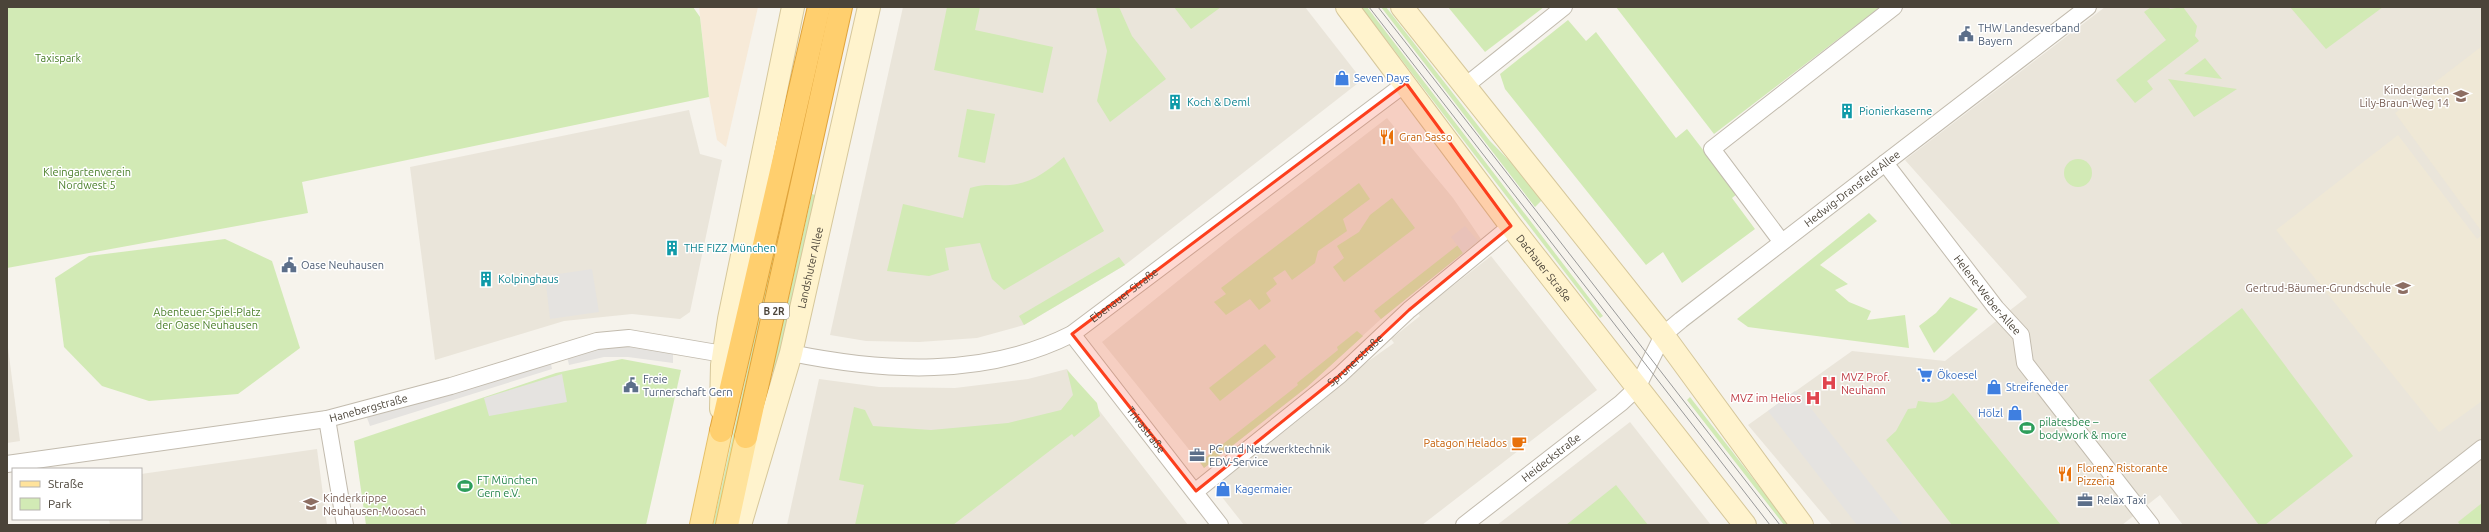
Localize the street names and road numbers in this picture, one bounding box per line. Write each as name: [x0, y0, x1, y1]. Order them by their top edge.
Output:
street label: Hedwig-Dransfeld-Allee: [1802, 148, 1902, 229]
street label: Landshuter Allee: [795, 225, 825, 310]
street label: Dachauer Straße: [1514, 232, 1574, 304]
street label: Helene-Weber-Allee: [1952, 253, 2023, 337]
street label: Ebenauer Straße: [1087, 265, 1160, 325]
road number: B 2R: [759, 303, 789, 319]
street label: Sprunerstraße: [1325, 332, 1385, 389]
street label: Hanebergstraße: [328, 392, 409, 424]
street label: Trivastraße: [1124, 404, 1168, 455]
street label: Heideckstraße: [1519, 431, 1583, 484]

